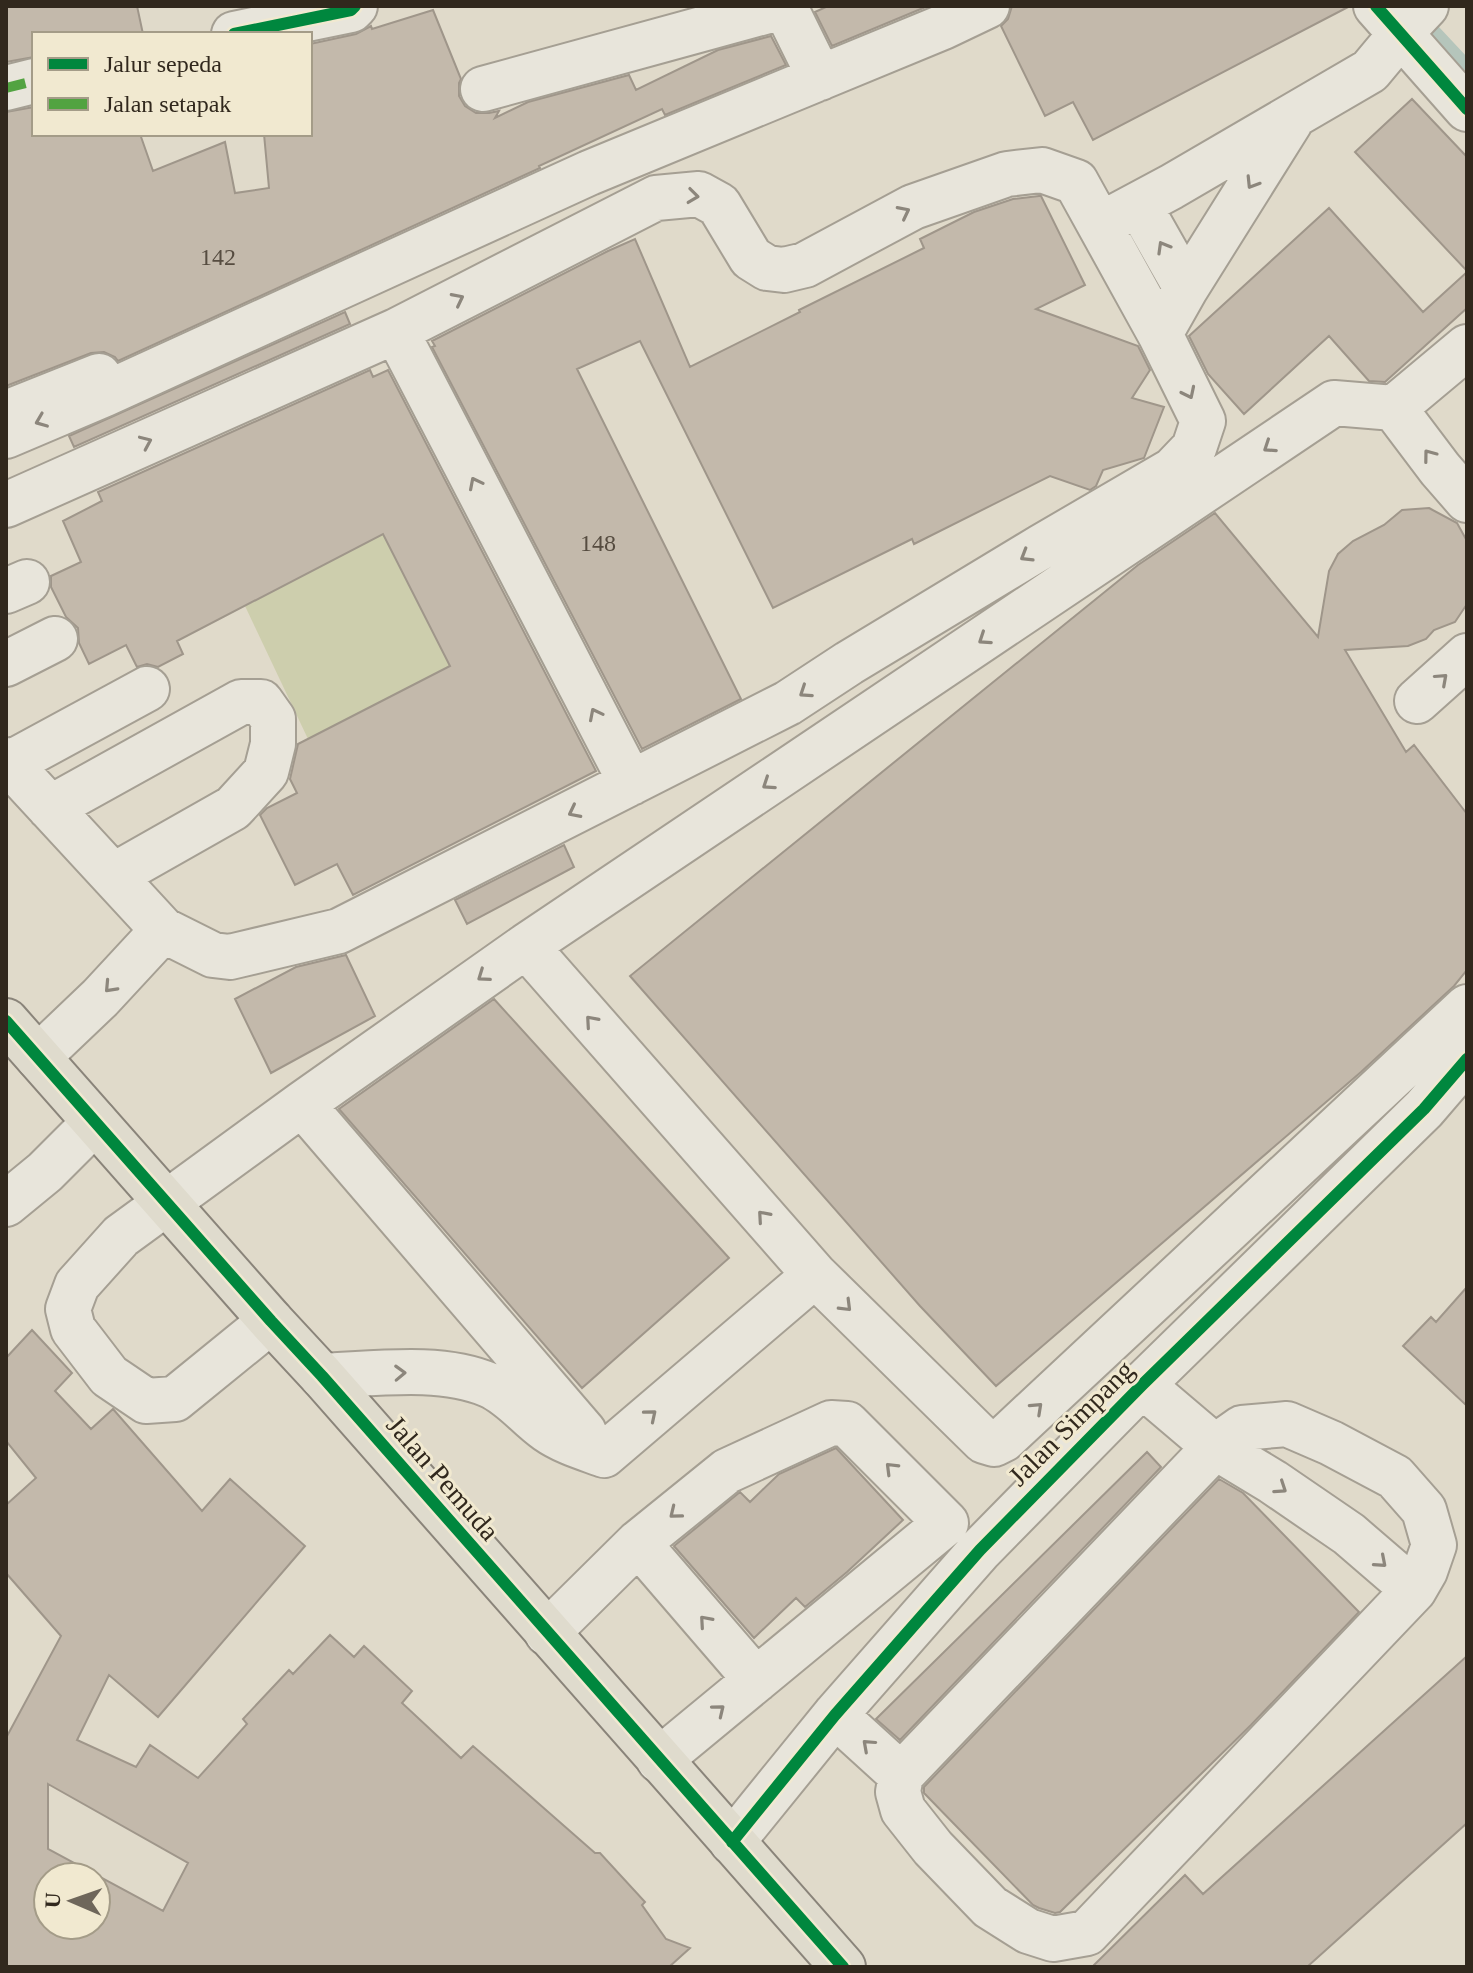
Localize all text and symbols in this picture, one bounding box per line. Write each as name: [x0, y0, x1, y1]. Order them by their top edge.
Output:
legend: [32, 32, 312, 136]
text: Jalur sepeda: [104, 51, 222, 77]
text: Jalan setapak: [104, 91, 231, 117]
one-way arrow: [1247, 174, 1262, 189]
one-way arrow: [687, 188, 700, 205]
one-way arrow: [896, 206, 911, 222]
one-way arrow: [1157, 241, 1172, 255]
house number: 142: [200, 244, 236, 270]
one-way arrow: [450, 293, 465, 309]
one-way arrow: [1180, 384, 1195, 399]
one-way arrow: [35, 412, 49, 428]
one-way arrow: [137, 436, 152, 452]
one-way arrow: [1264, 437, 1278, 452]
one-way arrow: [1425, 449, 1439, 464]
one-way arrow: [470, 477, 485, 492]
house number: 148: [580, 530, 616, 556]
one-way arrow: [1020, 546, 1035, 561]
one-way arrow: [978, 629, 992, 644]
one-way arrow: [1433, 673, 1447, 688]
one-way arrow: [799, 682, 814, 697]
one-way arrow: [589, 708, 604, 723]
one-way arrow: [762, 774, 776, 789]
one-way arrow: [568, 802, 583, 818]
one-way arrow: [477, 966, 492, 981]
one-way arrow: [104, 978, 119, 992]
one-way arrow: [587, 1016, 601, 1031]
one-way arrow: [758, 1211, 773, 1226]
one-way arrow: [837, 1297, 851, 1311]
street label: Jalan Simpang: [1002, 1354, 1140, 1492]
one-way arrow: [394, 1365, 407, 1382]
one-way arrow: [1028, 1403, 1043, 1417]
street label: Jalan Pemuda: [381, 1409, 506, 1547]
one-way arrow: [641, 1410, 656, 1425]
one-way arrow: [886, 1463, 900, 1477]
one-way arrow: [1272, 1478, 1287, 1493]
one-way arrow: [670, 1503, 684, 1518]
one-way arrow: [1372, 1552, 1387, 1567]
one-way arrow: [700, 1615, 715, 1630]
one-way arrow: [710, 1705, 724, 1720]
one-way arrow: [862, 1740, 877, 1754]
north arrow: [32, 1861, 112, 1941]
text: U: [40, 1892, 65, 1909]

